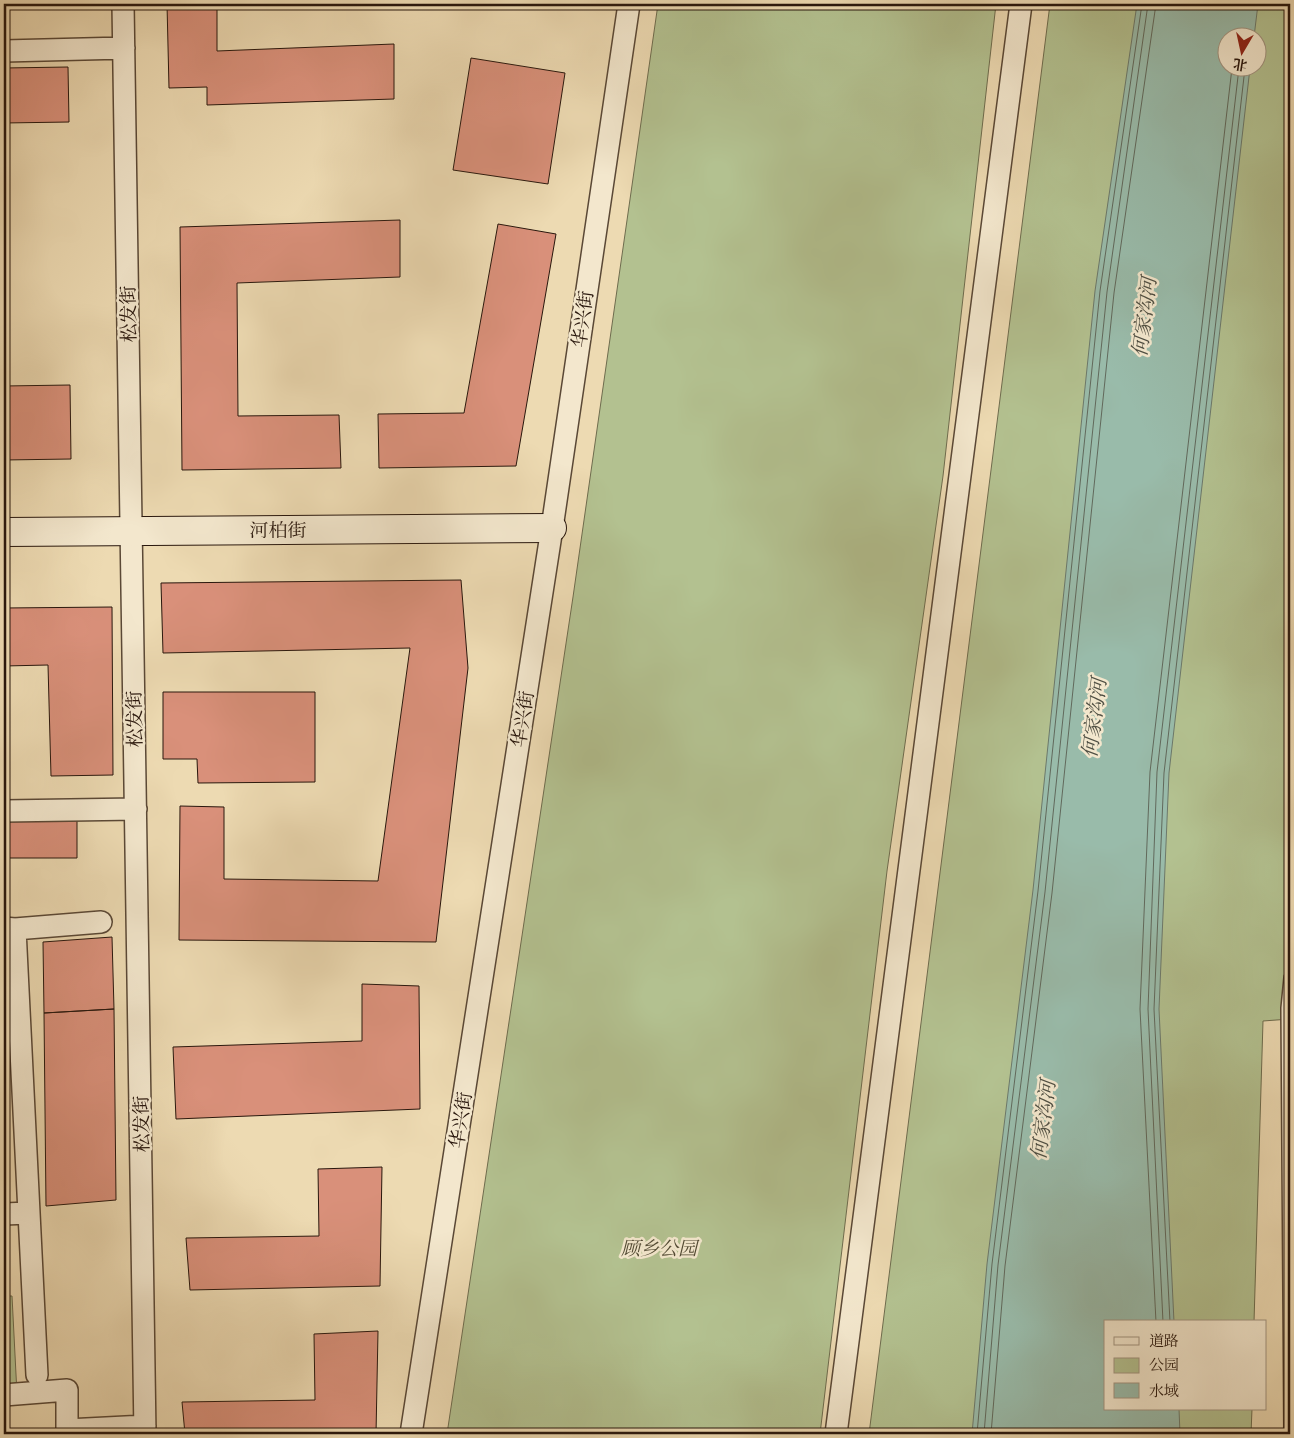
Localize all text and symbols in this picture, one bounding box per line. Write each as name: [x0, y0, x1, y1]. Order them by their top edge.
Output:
north arrow: [1216, 28, 1266, 78]
text: 北: [1232, 54, 1248, 74]
water label: 何家沟河: [1128, 273, 1163, 358]
street label: 松发街: [118, 285, 141, 343]
street label: 华兴街: [568, 289, 599, 349]
street label: 河柏街: [249, 520, 307, 543]
water label: 何家沟河: [1078, 674, 1113, 759]
street label: 华兴街: [508, 689, 539, 749]
street label: 松发街: [124, 690, 147, 748]
water label: 何家沟河: [1027, 1076, 1062, 1161]
street label: 华兴街: [446, 1090, 477, 1150]
street label: 松发街: [131, 1095, 154, 1153]
park label: 顾乡公园: [621, 1238, 700, 1261]
legend: [1104, 1320, 1266, 1410]
text: 道路: [1149, 1332, 1179, 1351]
text: 公园: [1149, 1356, 1179, 1375]
text: 水域: [1149, 1382, 1179, 1401]

